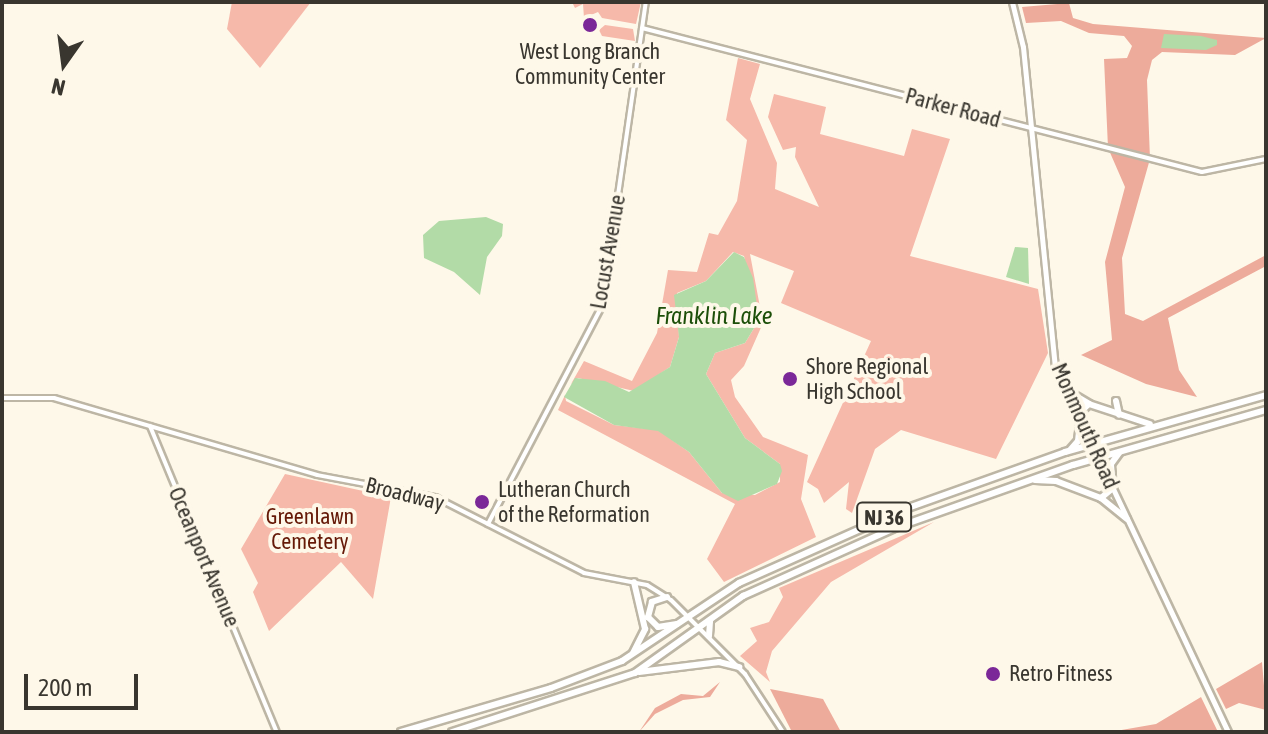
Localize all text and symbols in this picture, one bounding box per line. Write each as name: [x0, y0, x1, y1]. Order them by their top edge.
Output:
marker: West Long Branch Community Center: [581, 16, 599, 34]
north arrow: [24, 24, 104, 104]
place label: West Long Branch Community Center: [515, 38, 665, 90]
text: N: [49, 73, 68, 101]
street label: Parker Road: [902, 83, 1004, 133]
street label: Locust Avenue: [585, 193, 631, 311]
water label: Franklin Lake: [655, 302, 773, 330]
place label: Shore Regional High School: [806, 353, 928, 404]
street label: Monmouth Road: [1046, 359, 1124, 493]
marker: Shore Regional High School: [781, 370, 799, 388]
street label: Broadway: [363, 472, 447, 516]
place label: Lutheran Church of the Reformation: [498, 476, 650, 528]
street label: Oceanport Avenue: [163, 483, 245, 631]
marker: Lutheran Church of the Reformation: [473, 493, 491, 511]
road number: NJ 36: [856, 501, 912, 533]
park label: Greenlawn Cemetery: [266, 503, 354, 554]
scale bar: [28, 658, 142, 708]
place label: Retro Fitness: [1009, 661, 1113, 687]
marker: Retro Fitness: [984, 665, 1002, 683]
text: 200 m: [38, 674, 92, 701]

